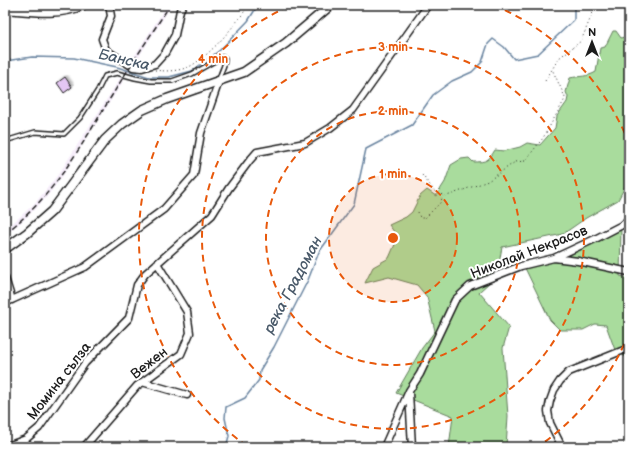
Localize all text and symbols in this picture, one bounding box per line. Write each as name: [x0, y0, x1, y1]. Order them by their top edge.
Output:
north arrow: [572, 22, 612, 62]
text: N: [588, 26, 596, 39]
text: 3 min: [378, 40, 408, 55]
water label: Банска: [97, 45, 152, 75]
text: 4 min: [198, 52, 228, 67]
text: 2 min: [378, 104, 408, 119]
text: 1 min: [379, 167, 407, 182]
street label: Николай Некрасов: [468, 222, 591, 282]
centre of rings: [386, 231, 400, 245]
water label: река Градоман: [259, 233, 327, 338]
street label: Момина сълза: [23, 338, 95, 423]
street label: Вежен: [127, 343, 171, 383]

